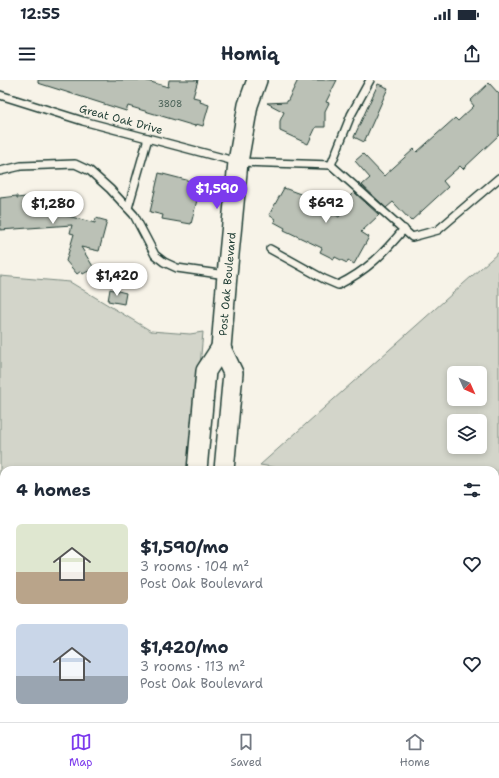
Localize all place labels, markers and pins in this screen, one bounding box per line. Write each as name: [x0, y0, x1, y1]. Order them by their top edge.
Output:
pin: $1,590: [184, 176, 250, 210]
pin: $692: [302, 190, 350, 224]
pin: $1,280: [20, 191, 86, 225]
pin: $1,420: [84, 263, 150, 297]

